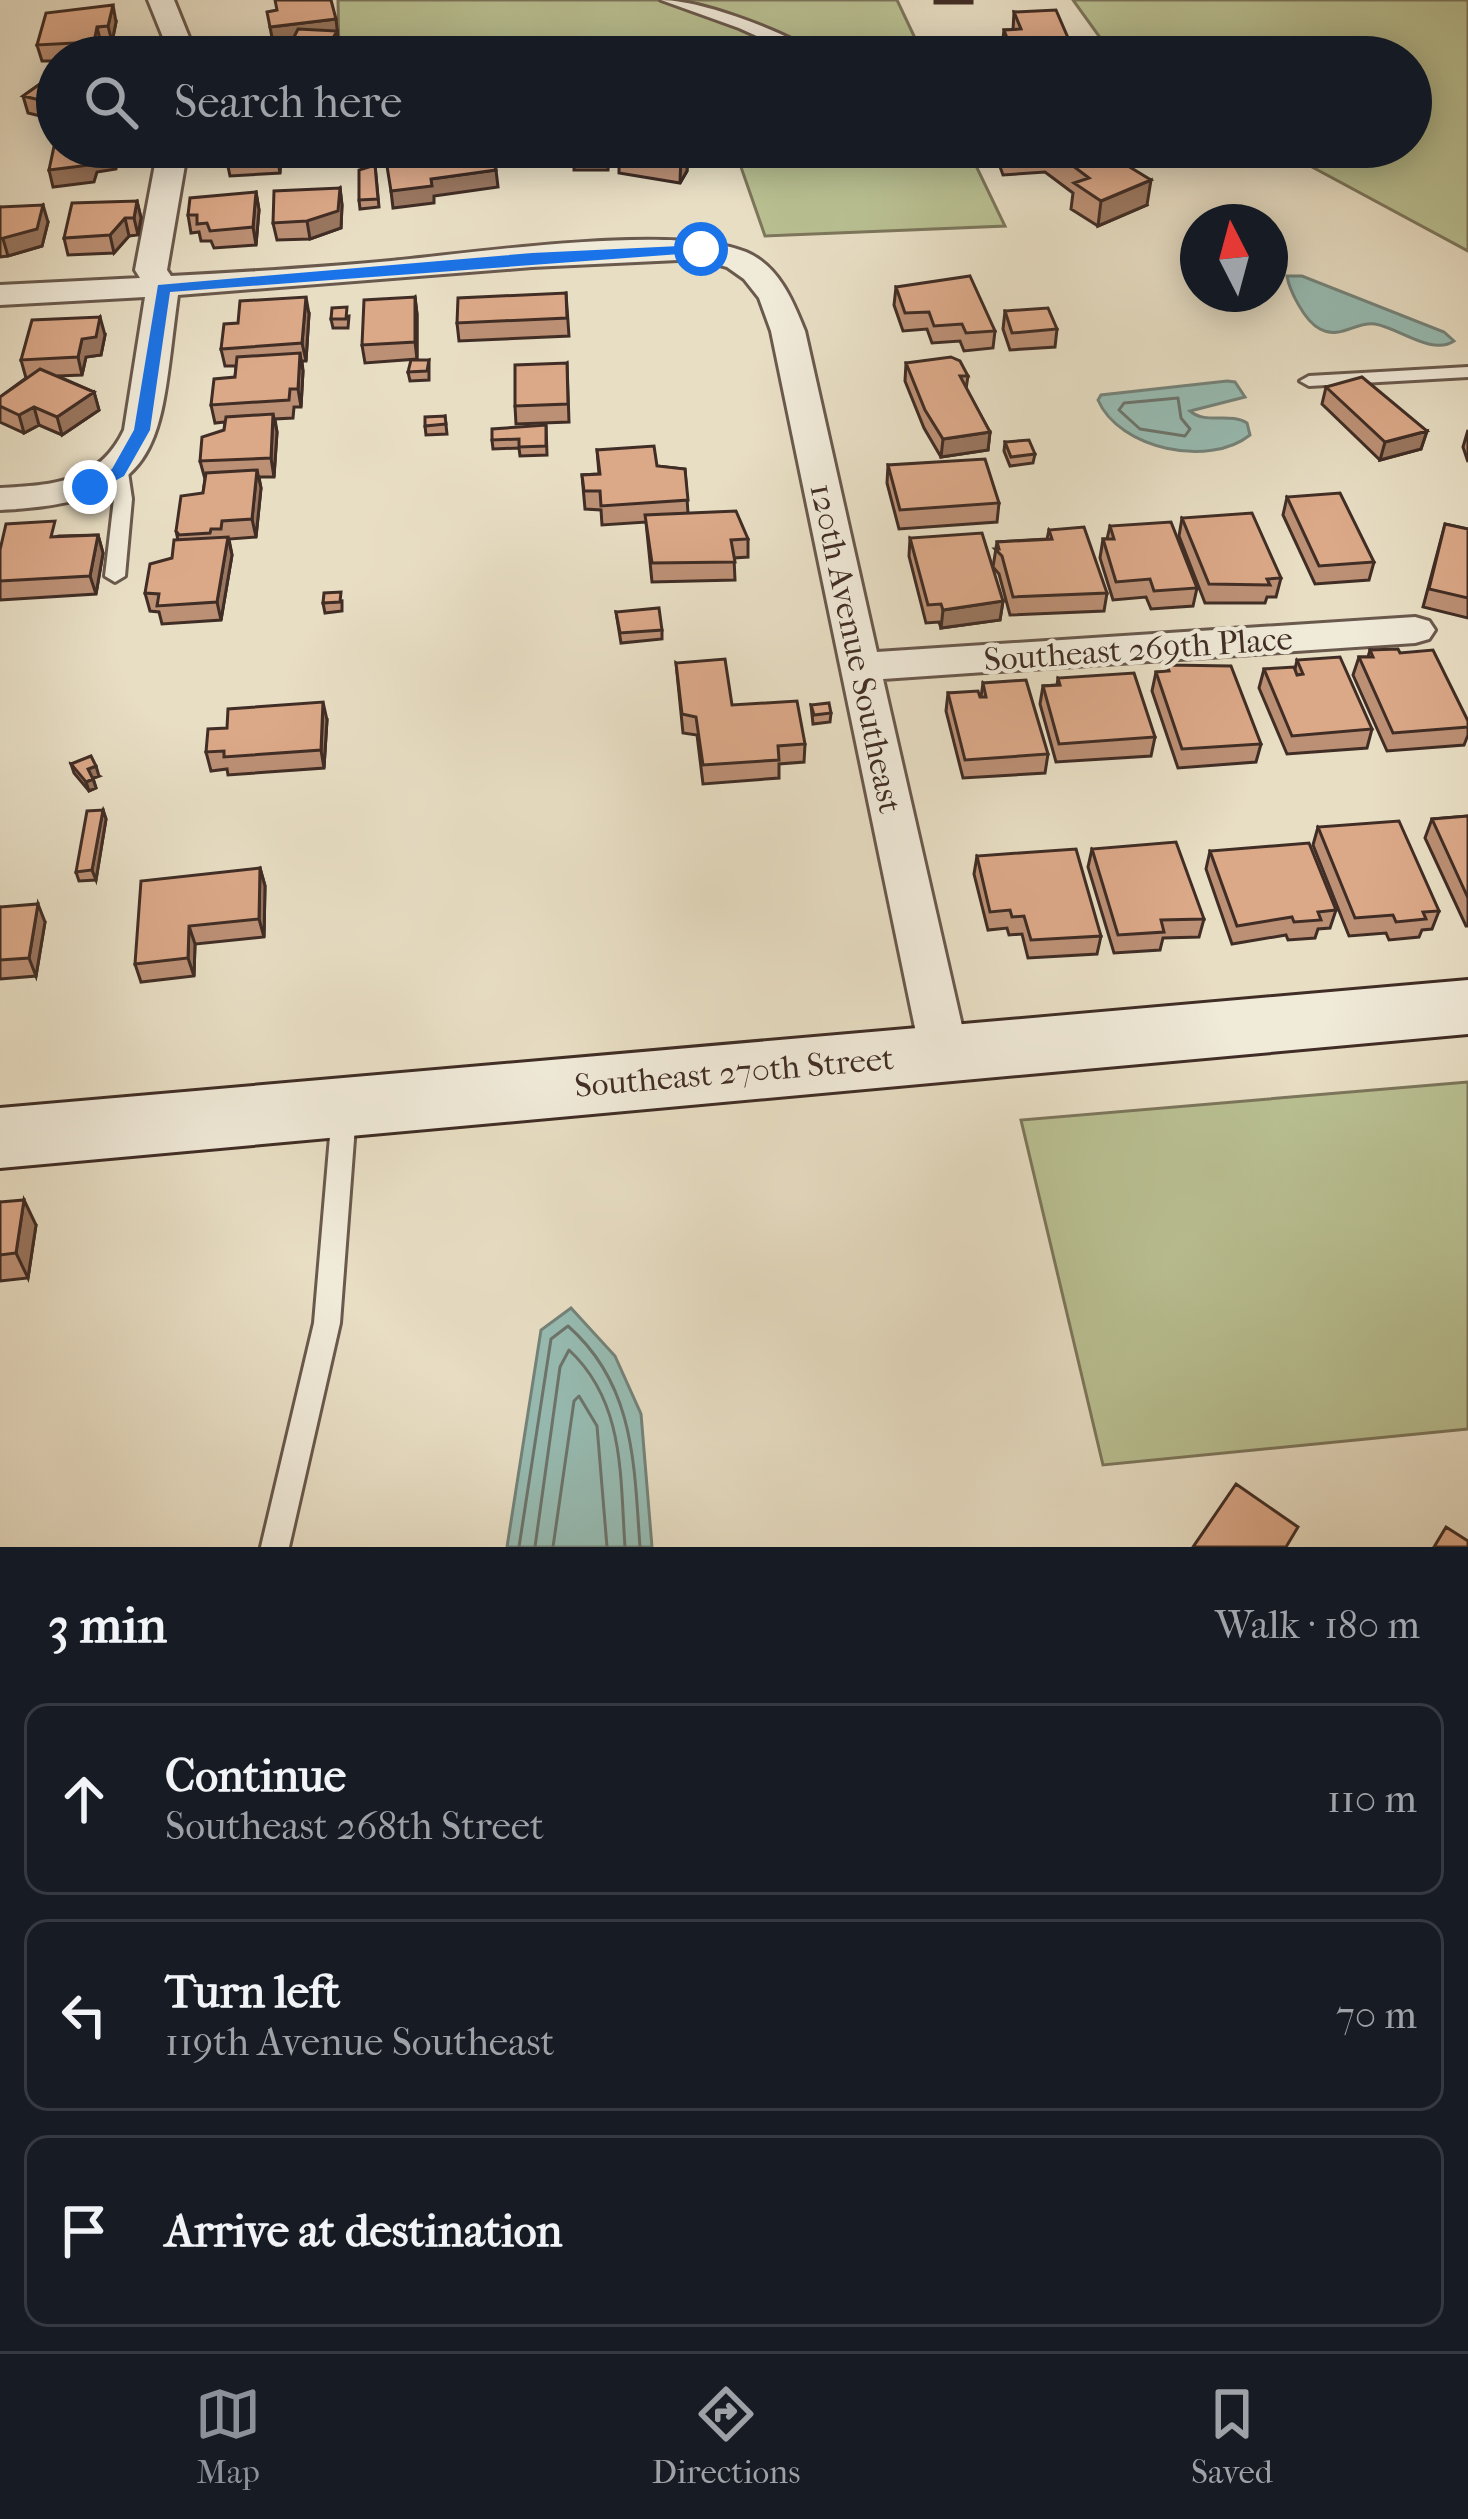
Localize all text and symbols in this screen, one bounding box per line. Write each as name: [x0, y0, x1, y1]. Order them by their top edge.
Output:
search box: [36, 36, 1432, 168]
icon: search: [78, 69, 144, 135]
text: Search here: [174, 76, 402, 129]
north arrow: [1180, 204, 1288, 312]
route start: [674, 222, 728, 276]
route end: [63, 460, 117, 514]
street label: 120th Avenue Southeast: [802, 480, 910, 817]
street label: Southeast 269th Place: [982, 619, 1294, 680]
street label: Southeast 270th Street: [573, 1039, 896, 1106]
text: 3 min: [48, 1595, 167, 1655]
text: Walk · 180 m: [1215, 1602, 1420, 1648]
text: Continue: [165, 1750, 346, 1803]
icon: ahead: [51, 1766, 117, 1832]
text: 110 m: [1327, 1776, 1417, 1822]
text: Southeast 268th Street: [165, 1803, 544, 1849]
text: Turn left: [165, 1966, 340, 2019]
icon: left: [51, 1982, 117, 2048]
text: 70 m: [1336, 1992, 1417, 2038]
text: 119th Avenue Southeast: [165, 2019, 555, 2065]
icon: arrive: [51, 2198, 117, 2264]
text: Arrive at destination: [165, 2205, 562, 2258]
tab: Map: [195, 2381, 261, 2492]
tab: Directions: [652, 2381, 800, 2492]
tab: Saved: [1191, 2381, 1273, 2492]

